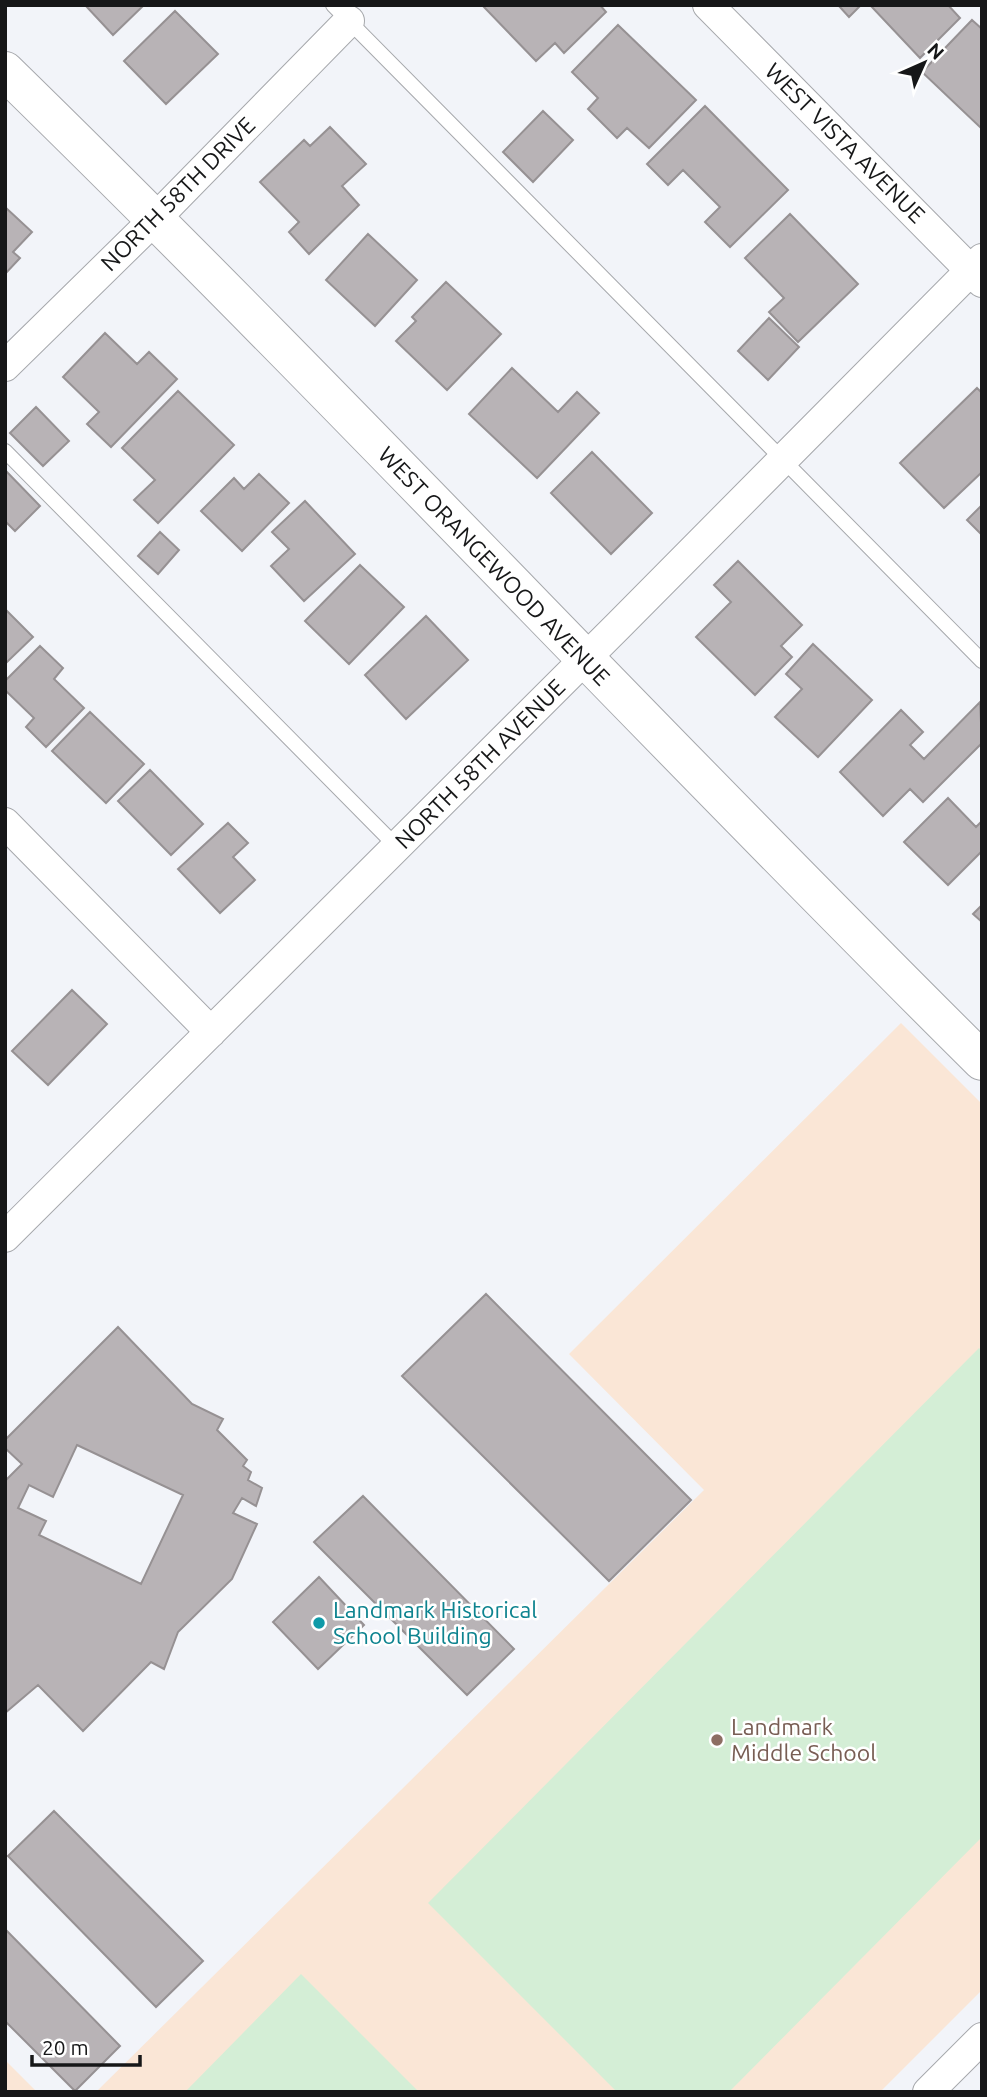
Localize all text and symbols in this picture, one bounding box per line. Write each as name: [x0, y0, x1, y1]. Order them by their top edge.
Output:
north arrow: [889, 28, 959, 98]
text: N: [923, 38, 949, 64]
street label: WEST VISTA AVENUE: [761, 58, 930, 227]
street label: NORTH 58TH DRIVE: [96, 112, 260, 276]
street label: WEST ORANGEWOOD AVENUE: [374, 441, 615, 690]
street label: NORTH 58TH AVENUE: [390, 674, 569, 853]
place label: Landmark Historical School Building: [333, 1597, 537, 1648]
marker: Landmark Historical School Building: [311, 1615, 327, 1631]
place label: Landmark Middle School: [731, 1714, 876, 1765]
marker: Landmark Middle School: [709, 1732, 725, 1748]
scale bar: [32, 2024, 140, 2068]
text: 20 m: [42, 2035, 89, 2059]

